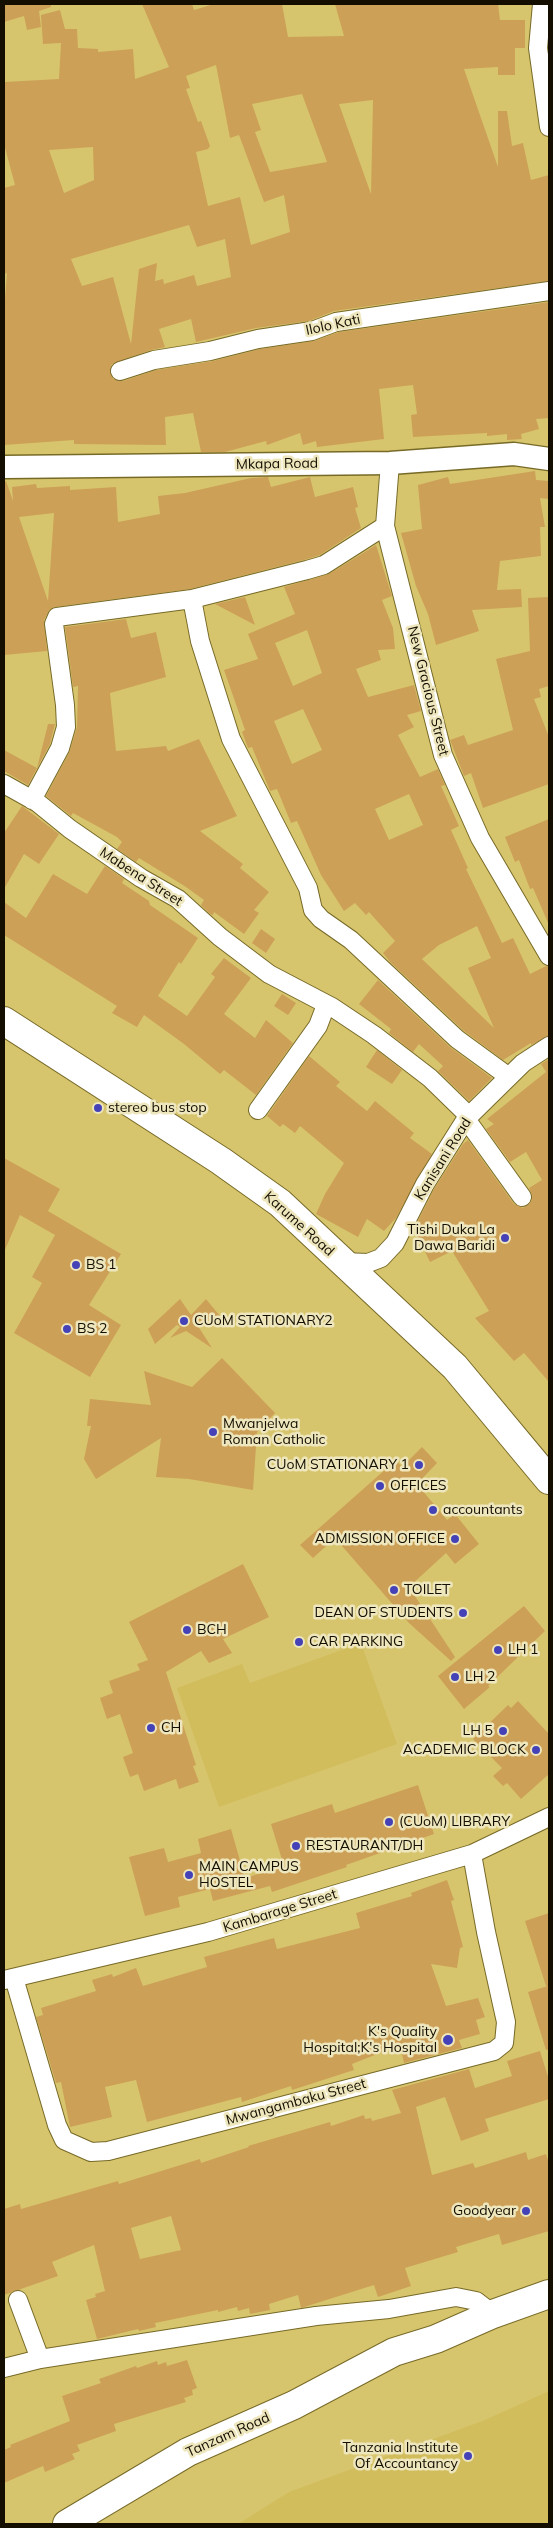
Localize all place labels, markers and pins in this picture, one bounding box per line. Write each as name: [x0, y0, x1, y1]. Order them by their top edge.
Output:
place label: stereo bus stop: [108, 1100, 207, 1116]
marker: stereo bus stop: [92, 1102, 104, 1114]
place label: Tishi Duka La Dawa Baridi: [407, 1222, 495, 1254]
marker: Tishi Duka La Dawa Baridi: [499, 1232, 511, 1244]
place label: BS 1: [86, 1257, 116, 1273]
marker: BS 1: [70, 1259, 82, 1271]
place label: CUoM STATIONARY2: [194, 1313, 333, 1329]
marker: CUoM STATIONARY2: [178, 1315, 190, 1327]
place label: BS 2: [77, 1321, 107, 1337]
marker: BS 2: [61, 1323, 73, 1335]
place label: Mwanjelwa Roman Catholic: [223, 1416, 326, 1448]
marker: Mwanjelwa Roman Catholic: [207, 1426, 219, 1438]
place label: CUoM STATIONARY 1: [267, 1457, 409, 1473]
marker: CUoM STATIONARY 1: [413, 1459, 425, 1471]
place label: OFFICES: [390, 1478, 447, 1494]
marker: OFFICES: [374, 1480, 386, 1492]
place label: accountants: [443, 1502, 523, 1518]
marker: accountants: [427, 1504, 439, 1516]
place label: ADMISSION OFFICE: [315, 1531, 445, 1547]
marker: ADMISSION OFFICE: [449, 1533, 461, 1545]
place label: TOILET: [404, 1582, 450, 1598]
marker: TOILET: [388, 1584, 400, 1596]
place label: DEAN OF STUDENTS: [315, 1605, 453, 1621]
marker: DEAN OF STUDENTS: [457, 1607, 469, 1619]
place label: BCH: [197, 1622, 227, 1638]
marker: BCH: [181, 1624, 193, 1636]
place label: CAR PARKING: [309, 1634, 403, 1650]
marker: CAR PARKING: [293, 1636, 305, 1648]
place label: LH 1: [508, 1642, 538, 1658]
marker: LH 1: [492, 1644, 504, 1656]
place label: LH 2: [465, 1669, 495, 1685]
marker: LH 2: [449, 1671, 461, 1683]
place label: CH: [161, 1720, 181, 1736]
marker: CH: [145, 1722, 157, 1734]
place label: LH 5: [463, 1723, 493, 1739]
marker: LH 5: [497, 1725, 509, 1737]
place label: ACADEMIC BLOCK: [403, 1742, 526, 1758]
marker: ACADEMIC BLOCK: [530, 1744, 542, 1756]
place label: (CUoM) LIBRARY: [399, 1814, 510, 1830]
marker: (CUoM) LIBRARY: [383, 1816, 395, 1828]
place label: RESTAURANT/DH: [306, 1838, 423, 1854]
marker: RESTAURANT/DH: [290, 1840, 302, 1852]
place label: MAIN CAMPUS HOSTEL: [199, 1859, 299, 1891]
marker: MAIN CAMPUS HOSTEL: [183, 1869, 195, 1881]
place label: K's Quality Hospital;K's Hospital: [303, 2024, 437, 2056]
marker: K's Quality Hospital;K's Hospital: [441, 2033, 455, 2047]
place label: Goodyear: [453, 2203, 516, 2219]
marker: Goodyear: [520, 2205, 532, 2217]
place label: Tanzania Institute Of Accountancy: [342, 2440, 458, 2472]
marker: Tanzania Institute Of Accountancy: [462, 2450, 474, 2462]

